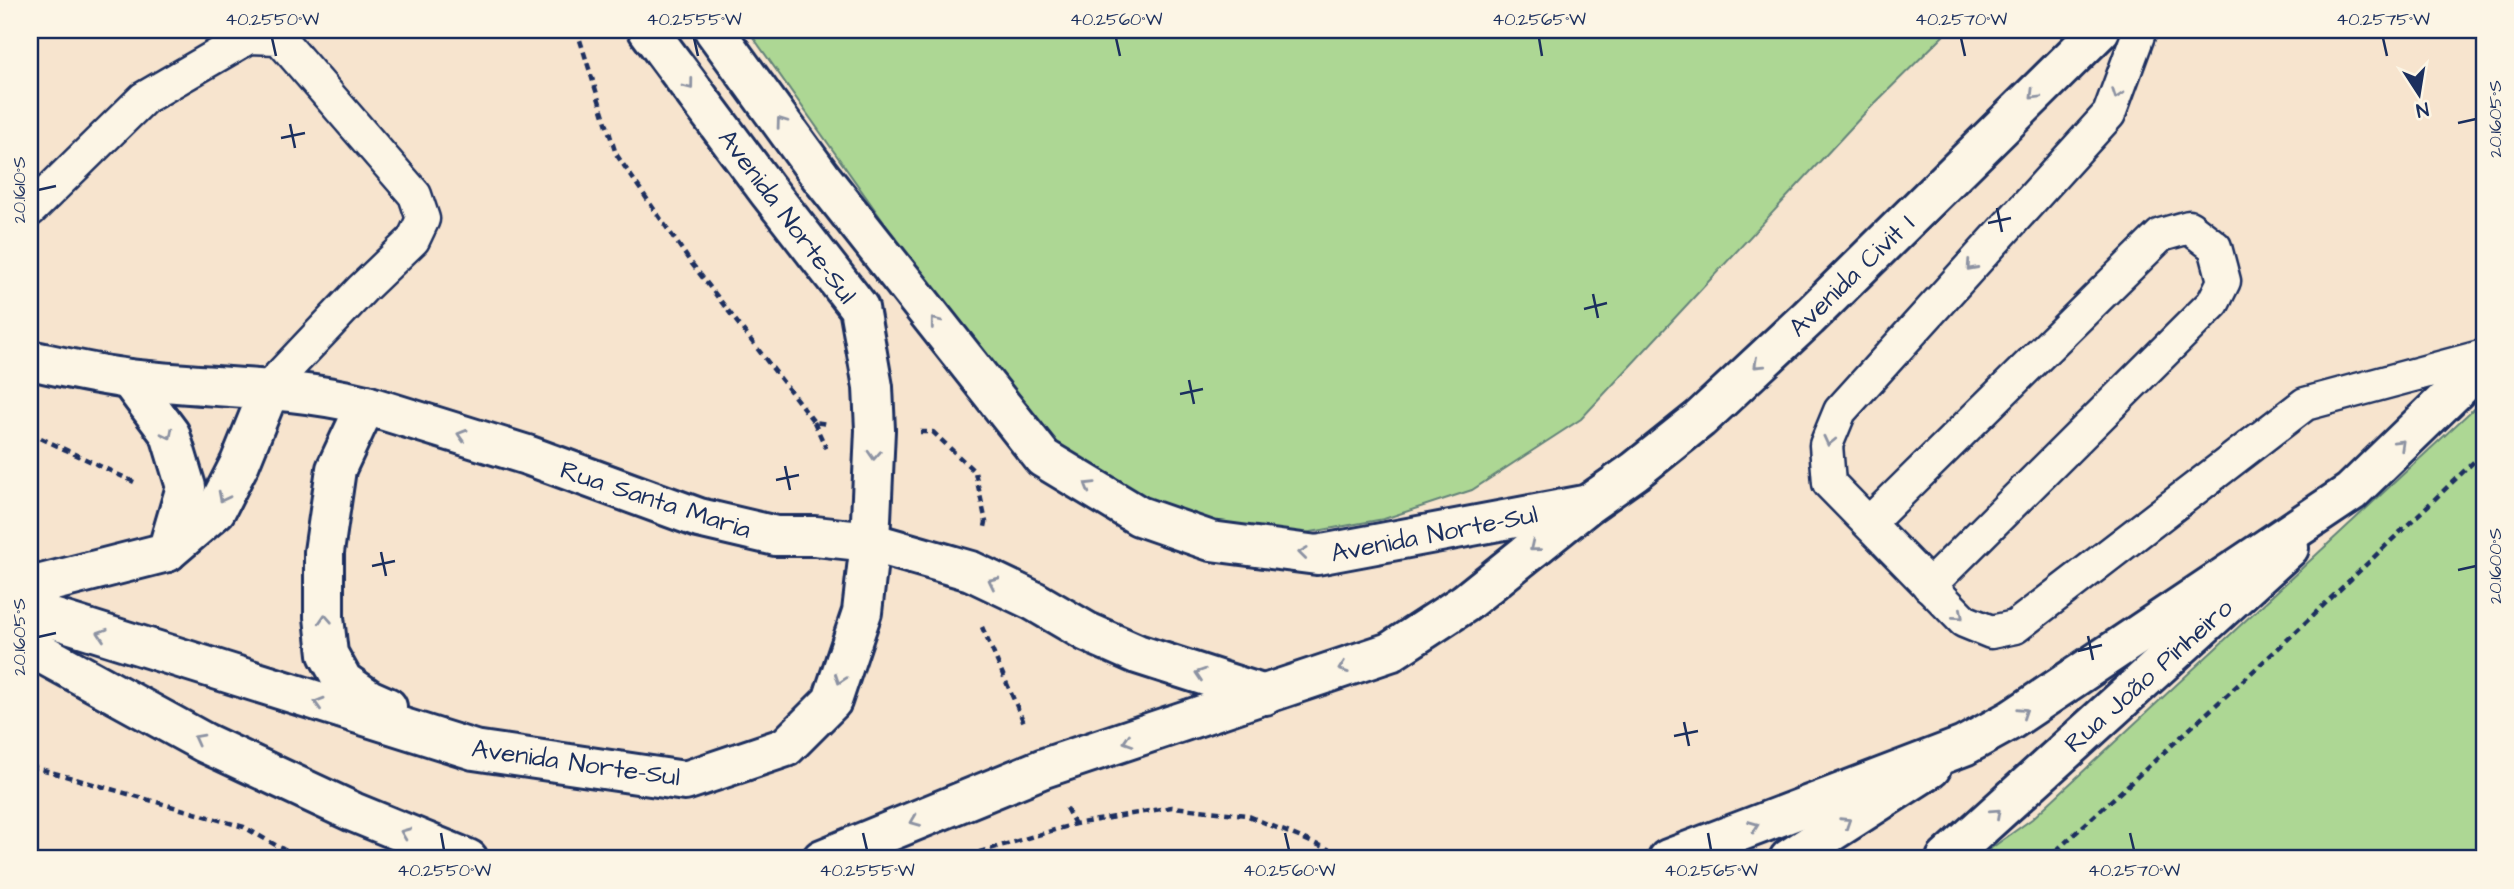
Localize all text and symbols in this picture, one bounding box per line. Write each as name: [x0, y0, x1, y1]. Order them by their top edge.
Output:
text: 40.2550°W: [225, 7, 319, 32]
text: 40.2555°W: [646, 7, 742, 32]
text: 40.2560°W: [1070, 7, 1162, 32]
text: 40.2565°W: [1492, 7, 1586, 32]
text: 40.2570°W: [1915, 7, 2007, 32]
text: 40.2575°W: [2336, 7, 2430, 32]
north arrow: [2384, 60, 2454, 130]
one-way arrow: [680, 77, 693, 89]
text: 20.1605°S: [2483, 80, 2508, 158]
one-way arrow: [2029, 87, 2042, 100]
one-way arrow: [2111, 87, 2125, 99]
text: N: [2414, 95, 2431, 124]
one-way arrow: [776, 117, 789, 130]
street label: Avenida Norte-Sul: [710, 122, 865, 311]
text: 20.1610°S: [7, 157, 32, 223]
street label: Avenida Civit I: [1781, 206, 1923, 345]
one-way arrow: [1966, 258, 1979, 271]
one-way arrow: [931, 317, 944, 329]
one-way arrow: [1753, 356, 1766, 369]
one-way arrow: [160, 427, 174, 440]
one-way arrow: [456, 429, 468, 444]
one-way arrow: [1823, 435, 1838, 447]
one-way arrow: [2392, 440, 2405, 453]
one-way arrow: [867, 450, 882, 461]
street label: Rua Santa Maria: [556, 452, 756, 548]
one-way arrow: [1084, 481, 1097, 494]
one-way arrow: [217, 489, 231, 502]
street label: Avenida Norte-Sul: [1328, 496, 1541, 572]
text: 20.1600°S: [2483, 528, 2508, 604]
one-way arrow: [1529, 539, 1541, 552]
one-way arrow: [1297, 545, 1309, 560]
one-way arrow: [988, 576, 1000, 590]
street label: Rua João Pinheiro: [2057, 590, 2241, 761]
text: 20.1605°S: [7, 598, 32, 676]
one-way arrow: [1951, 607, 1964, 619]
one-way arrow: [317, 613, 332, 624]
one-way arrow: [97, 628, 109, 643]
one-way arrow: [1338, 660, 1350, 674]
one-way arrow: [1194, 668, 1207, 682]
one-way arrow: [834, 672, 848, 684]
one-way arrow: [314, 696, 326, 711]
one-way arrow: [2016, 707, 2029, 720]
street label: Avenida Norte-Sul: [469, 731, 682, 795]
one-way arrow: [1122, 732, 1134, 747]
one-way arrow: [193, 733, 205, 747]
one-way arrow: [1988, 809, 2001, 822]
one-way arrow: [910, 813, 922, 827]
one-way arrow: [1839, 818, 1852, 831]
one-way arrow: [1748, 821, 1760, 835]
one-way arrow: [399, 828, 411, 842]
text: 40.2550°W: [397, 858, 491, 883]
text: 40.2555°W: [819, 858, 915, 883]
text: 40.2560°W: [1243, 858, 1335, 883]
text: 40.2565°W: [1664, 858, 1758, 883]
text: 40.2570°W: [2088, 858, 2180, 883]

